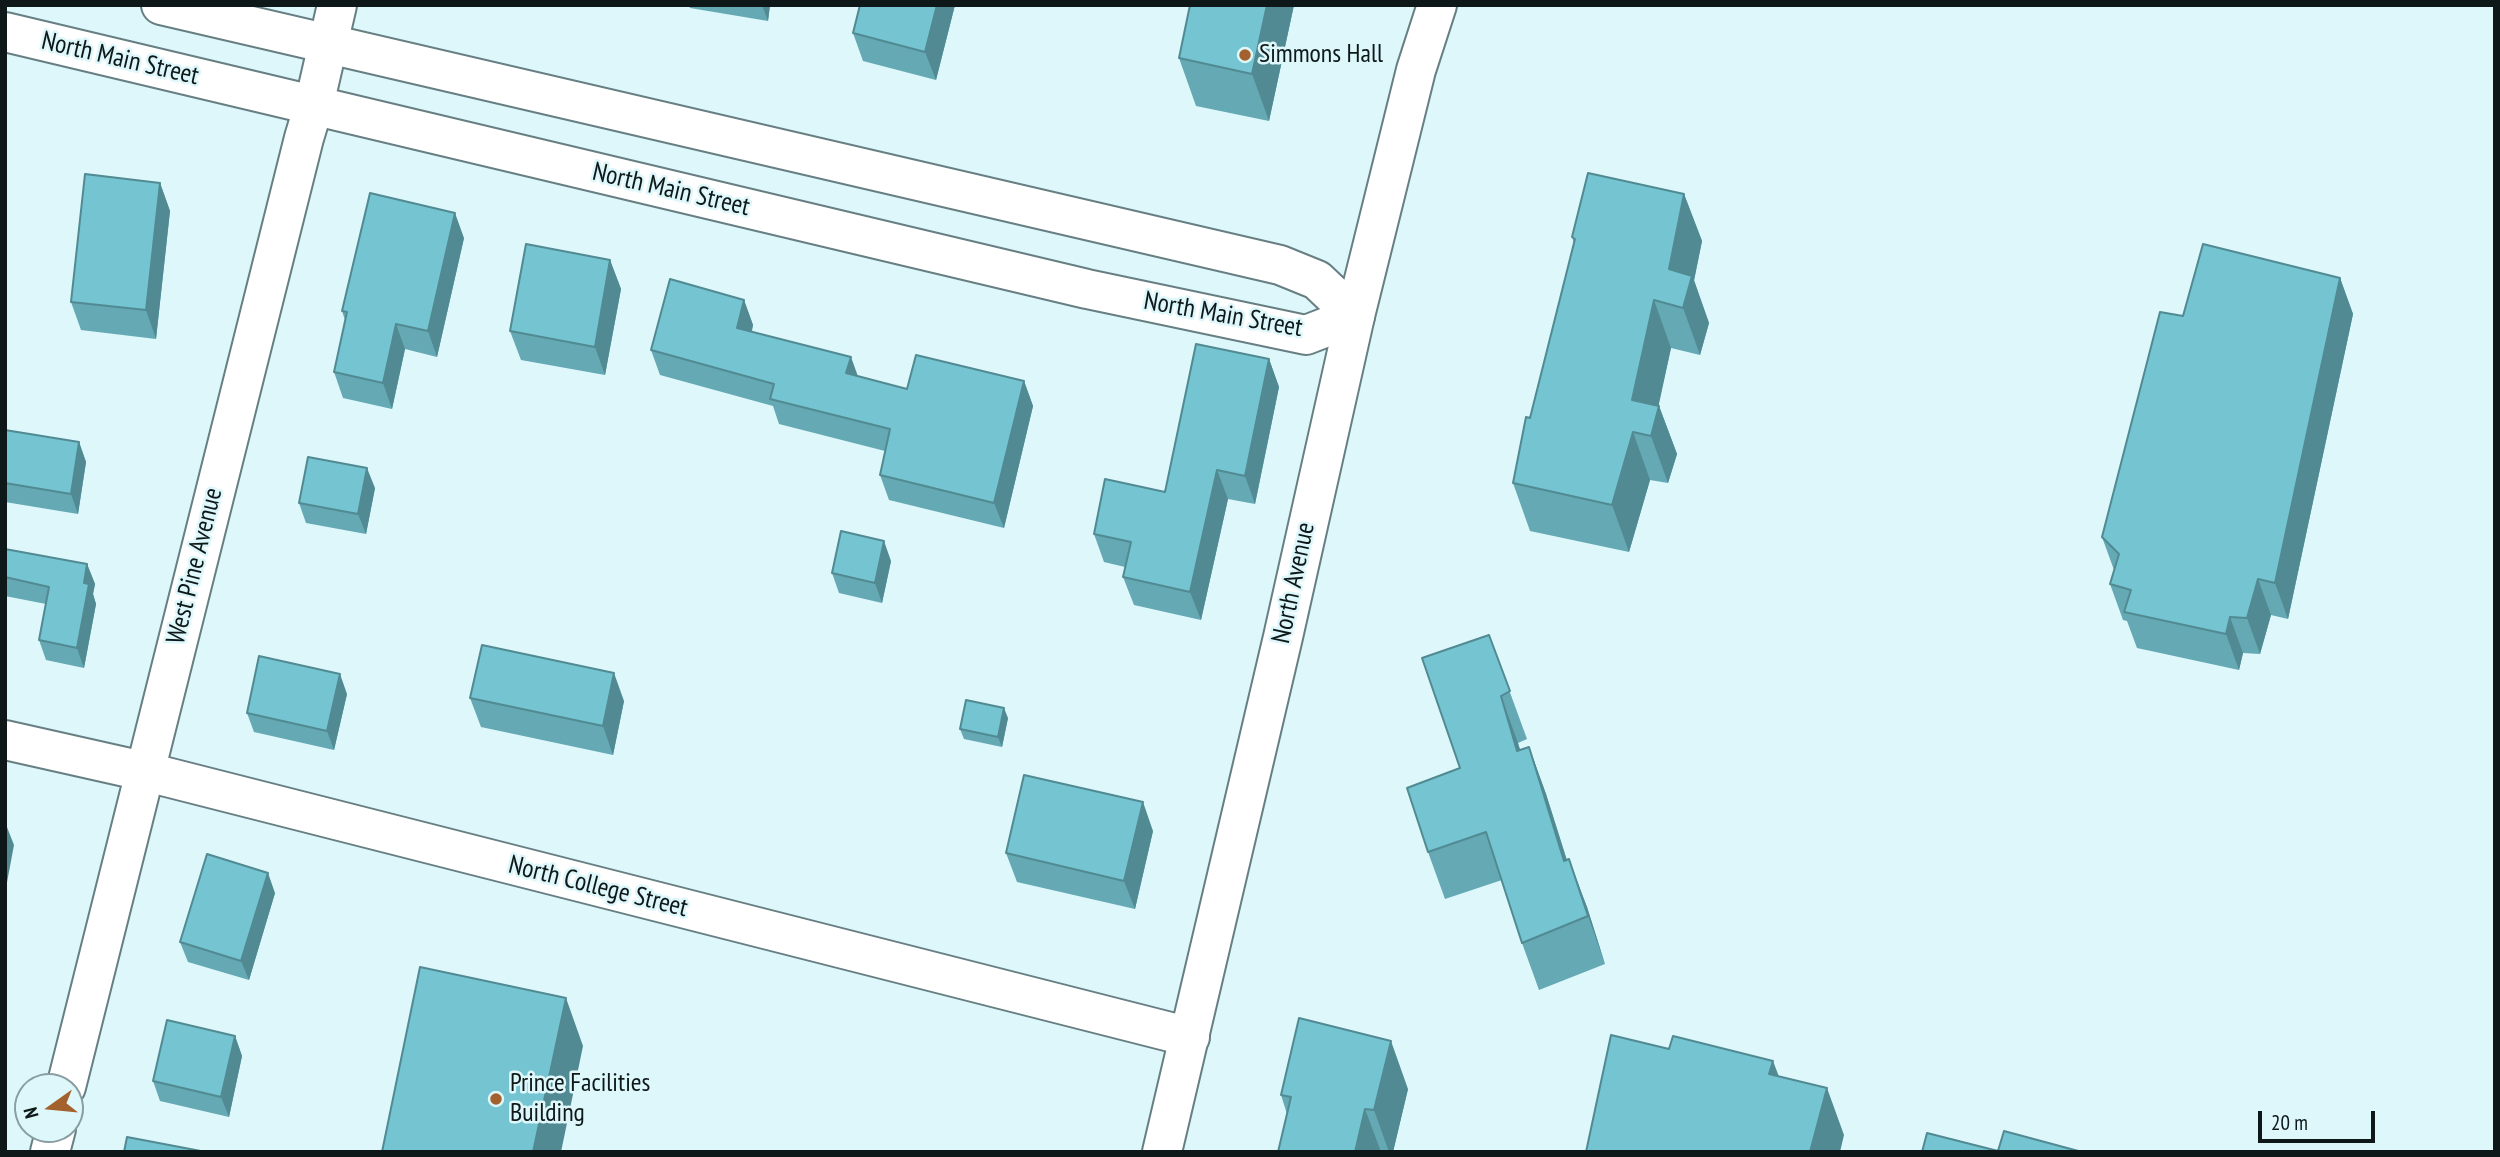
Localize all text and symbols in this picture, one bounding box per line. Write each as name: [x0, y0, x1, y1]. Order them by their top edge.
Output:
street label: North Main Street: [38, 26, 202, 92]
place label: Simmons Hall: [1259, 39, 1383, 71]
marker: Simmons Hall: [1237, 47, 1253, 63]
street label: North Main Street: [589, 157, 753, 223]
street label: North Main Street: [1141, 286, 1305, 344]
street label: West Pine Avenue: [161, 485, 229, 647]
street label: North Avenue: [1266, 520, 1322, 646]
street label: North College Street: [505, 850, 691, 924]
place label: Prince Facilities Building: [510, 1068, 650, 1130]
north arrow: [14, 1073, 84, 1143]
marker: Prince Facilities Building: [488, 1091, 504, 1107]
scale bar: [2262, 1098, 2379, 1142]
text: N: [18, 1105, 44, 1121]
text: 20 m: [2271, 1109, 2308, 1136]

